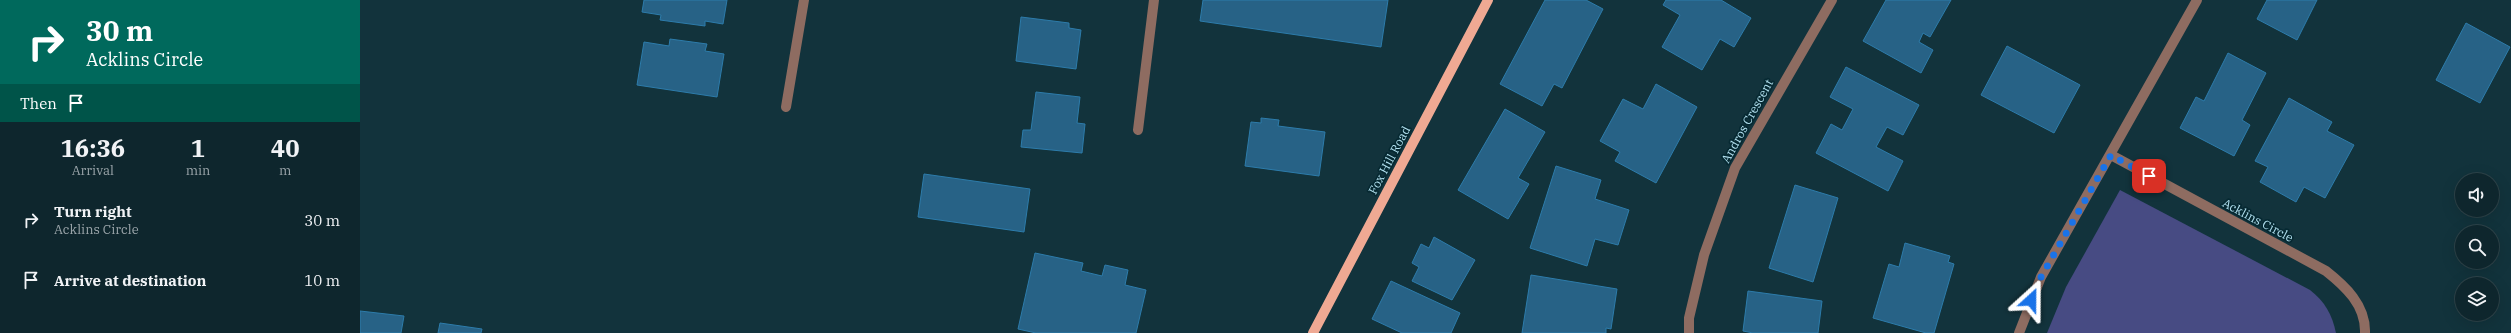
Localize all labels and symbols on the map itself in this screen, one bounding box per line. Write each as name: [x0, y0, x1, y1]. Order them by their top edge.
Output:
street label: Andros Crescent: [1718, 76, 1776, 166]
street label: Fox Hill Road: [1365, 123, 1413, 197]
pin: [2132, 159, 2166, 193]
street label: Acklins Circle: [2220, 195, 2296, 245]
position arrow: [2010, 279, 2052, 321]

